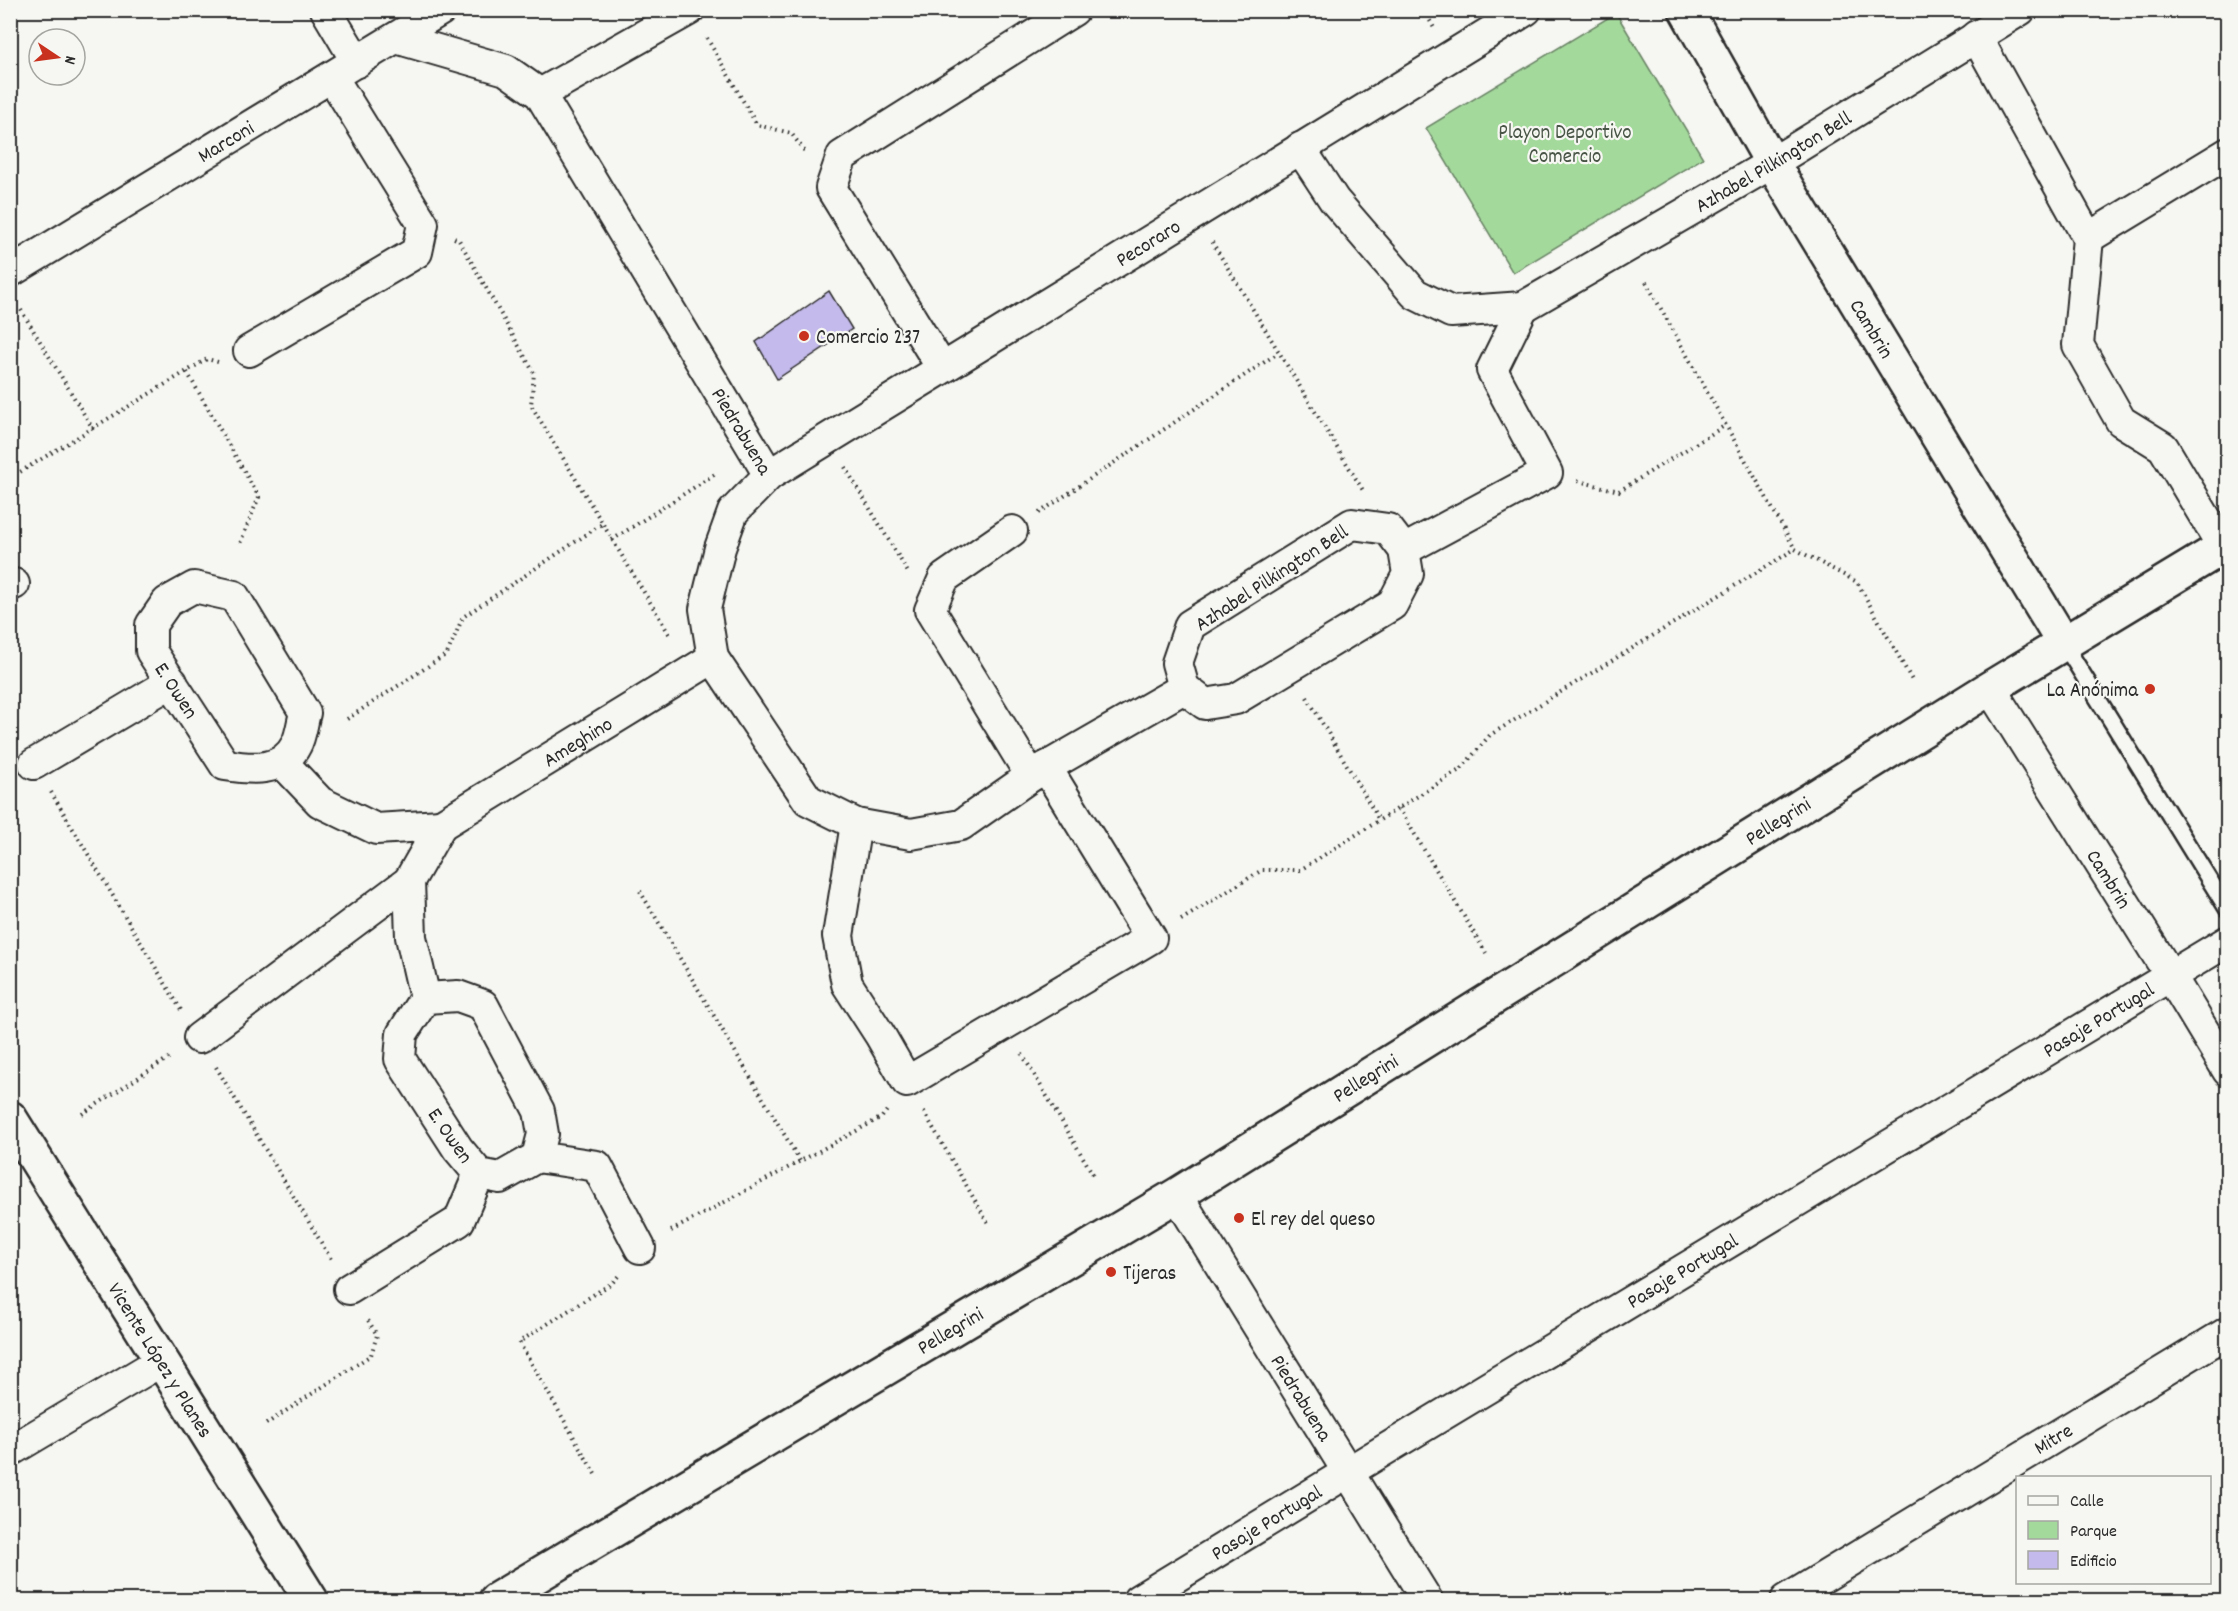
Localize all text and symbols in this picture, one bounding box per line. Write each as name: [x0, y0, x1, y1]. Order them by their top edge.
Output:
north arrow: [27, 27, 87, 87]
text: N: [57, 53, 81, 66]
street label: Azhabel Pilkington Bell: [1691, 105, 1859, 222]
street label: Marconi: [193, 115, 261, 172]
park label: Playon Deportivo Comercio: [1498, 119, 1632, 173]
street label: Pecoraro: [1111, 213, 1188, 276]
street label: Cambrin: [1840, 294, 1900, 366]
place label: Comercio 237: [816, 324, 920, 354]
marker: Comercio 237: [797, 329, 811, 343]
street label: Piedrabuena: [702, 383, 778, 483]
street label: Azhabel Pilkington Bell: [1190, 519, 1355, 640]
street label: E. Owen: [145, 657, 204, 726]
place label: La Anónima: [2046, 677, 2139, 707]
marker: La Anónima: [2143, 682, 2157, 696]
street label: Ameghino: [538, 711, 620, 777]
street label: Pellegrini: [1740, 791, 1818, 855]
street label: Cambrin: [2077, 845, 2137, 916]
street label: Pasaje Portugal: [2038, 977, 2161, 1067]
street label: Pellegrini: [1328, 1048, 1405, 1112]
street label: E. Owen: [418, 1103, 479, 1171]
place label: El rey del queso: [1251, 1206, 1375, 1236]
marker: El rey del queso: [1232, 1211, 1246, 1225]
street label: Pasaje Portugal: [1622, 1228, 1745, 1318]
place label: Tijeras: [1123, 1260, 1176, 1290]
marker: Tijeras: [1104, 1265, 1118, 1279]
street label: Vicente López y Planes: [98, 1278, 218, 1445]
street label: Pellegrini: [913, 1301, 990, 1364]
street label: Piedrabuena: [1261, 1350, 1338, 1449]
street label: Mitre: [2029, 1417, 2080, 1464]
legend: [2016, 1476, 2211, 1584]
street label: Pasaje Portugal: [1206, 1479, 1329, 1570]
text: Calle: [2070, 1490, 2104, 1515]
text: Parque: [2070, 1520, 2117, 1545]
text: Edificio: [2070, 1550, 2117, 1575]

